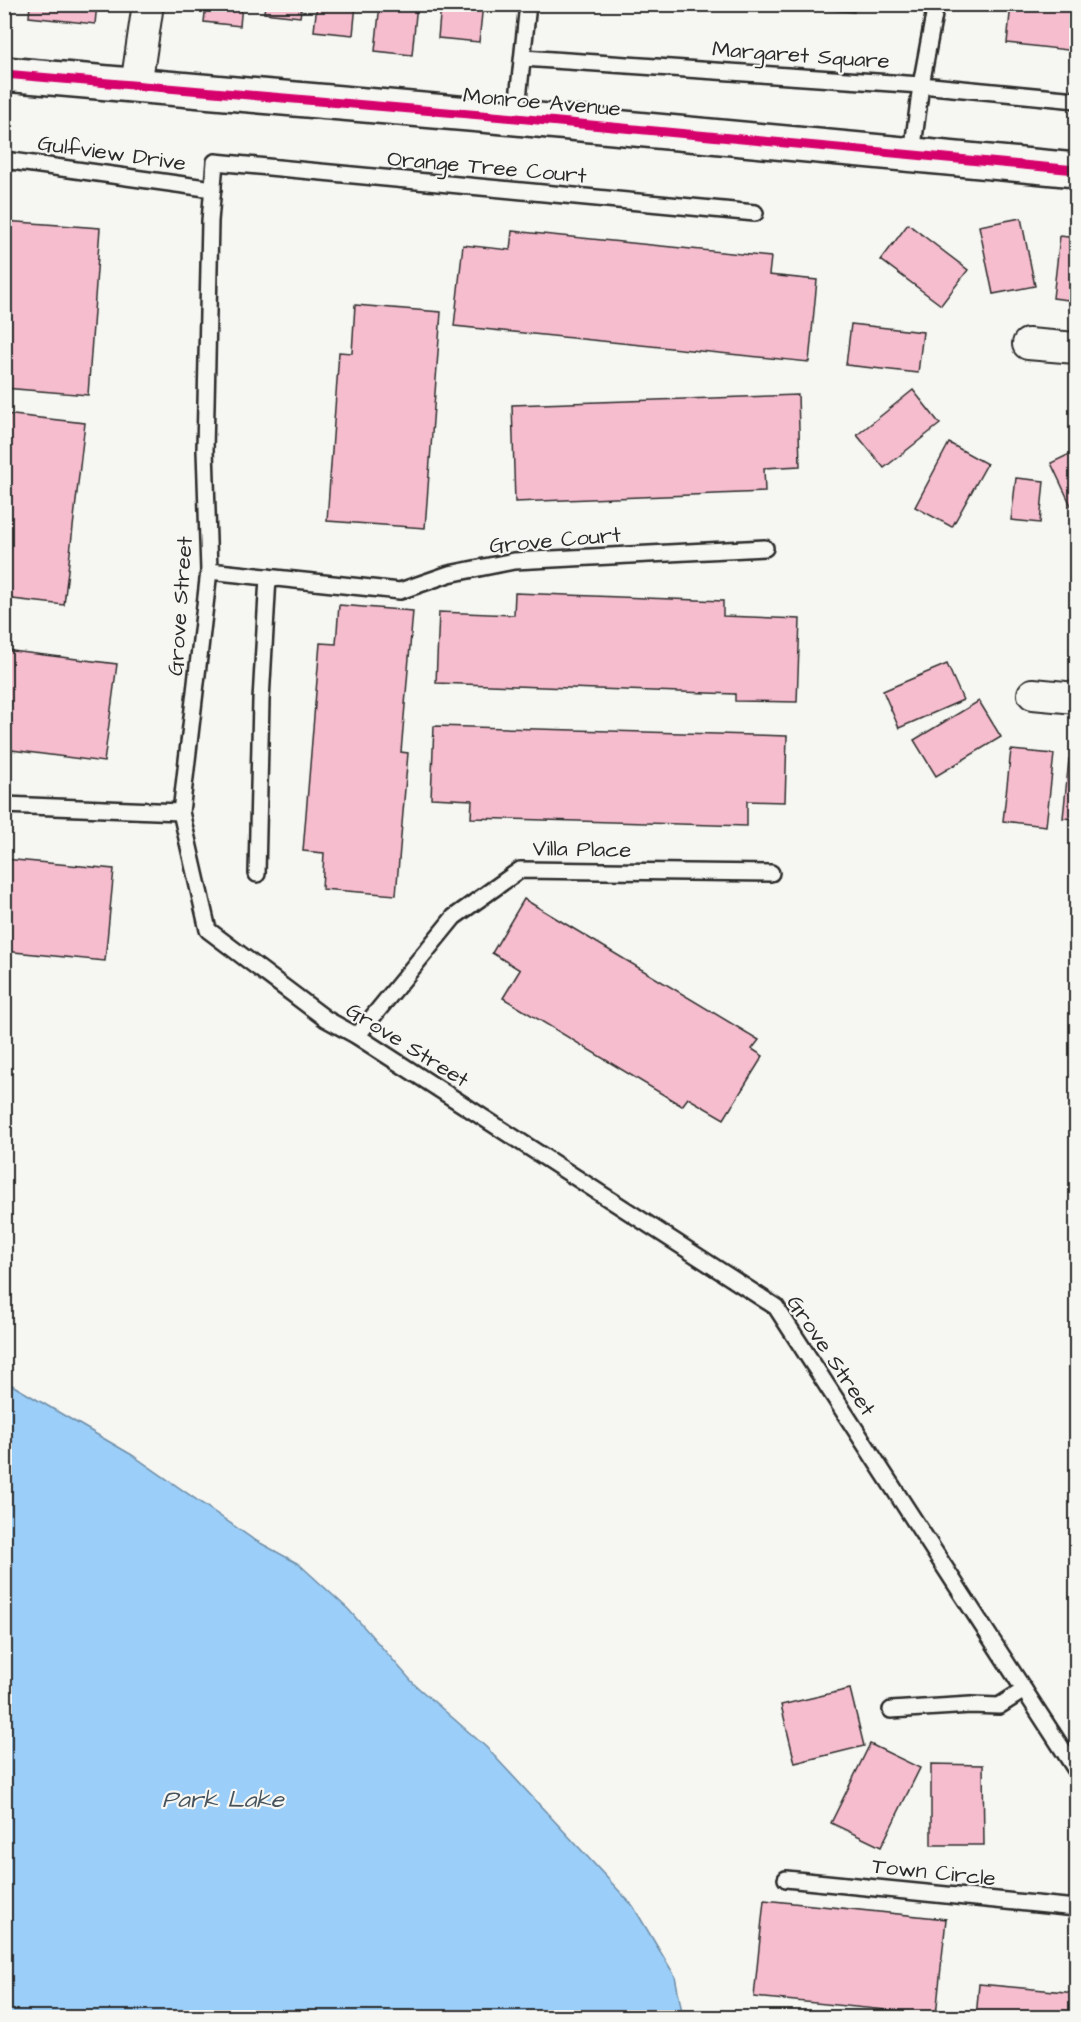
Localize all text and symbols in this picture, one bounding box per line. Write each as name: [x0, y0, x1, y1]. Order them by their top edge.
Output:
street label: Margaret Square: [711, 34, 891, 78]
street label: Monroe Avenue: [462, 80, 622, 125]
street label: Gulfview Drive: [36, 128, 188, 179]
street label: Orange Tree Court: [386, 143, 588, 193]
street label: Grove Court: [488, 519, 622, 562]
street label: Grove Street: [160, 535, 201, 677]
street label: Villa Place: [532, 833, 632, 866]
street label: Grove Street: [340, 995, 475, 1095]
street label: Grove Street: [779, 1289, 883, 1423]
water label: Park Lake: [162, 1783, 285, 1817]
street label: Town Circle: [871, 1851, 997, 1894]

